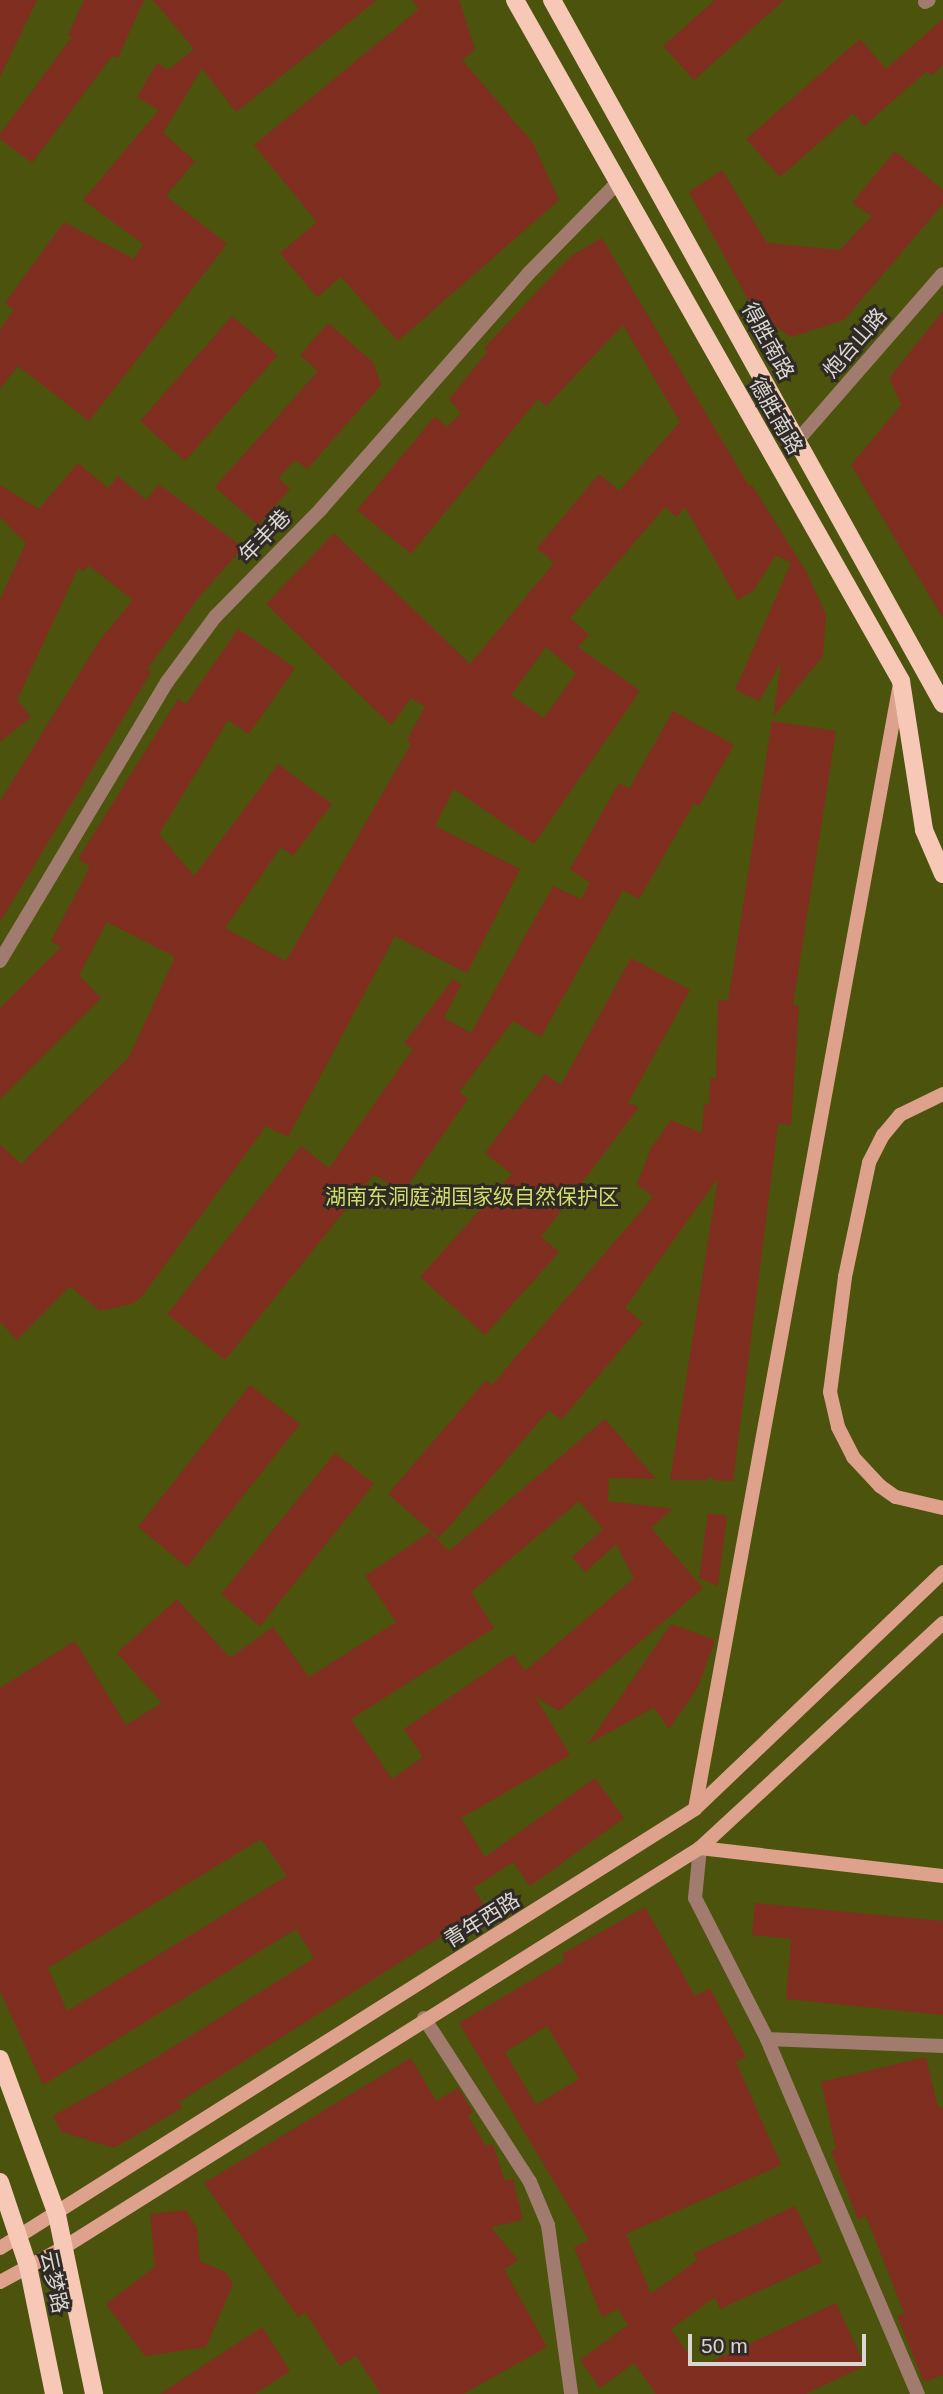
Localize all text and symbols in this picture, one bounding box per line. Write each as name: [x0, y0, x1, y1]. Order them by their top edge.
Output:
street label: 得胜南路: [737, 298, 799, 384]
street label: 炮台山路: [818, 303, 892, 383]
street label: 德胜南路: [744, 373, 808, 459]
street label: 年丰巷: [234, 505, 296, 567]
park label: 湖南东洞庭湖国家级自然保护区: [325, 1184, 619, 1210]
street label: 青年西路: [440, 1887, 524, 1953]
street label: 云梦路: [35, 2249, 73, 2315]
scale bar: [691, 2320, 870, 2364]
text: 50 m: [701, 2334, 748, 2357]

